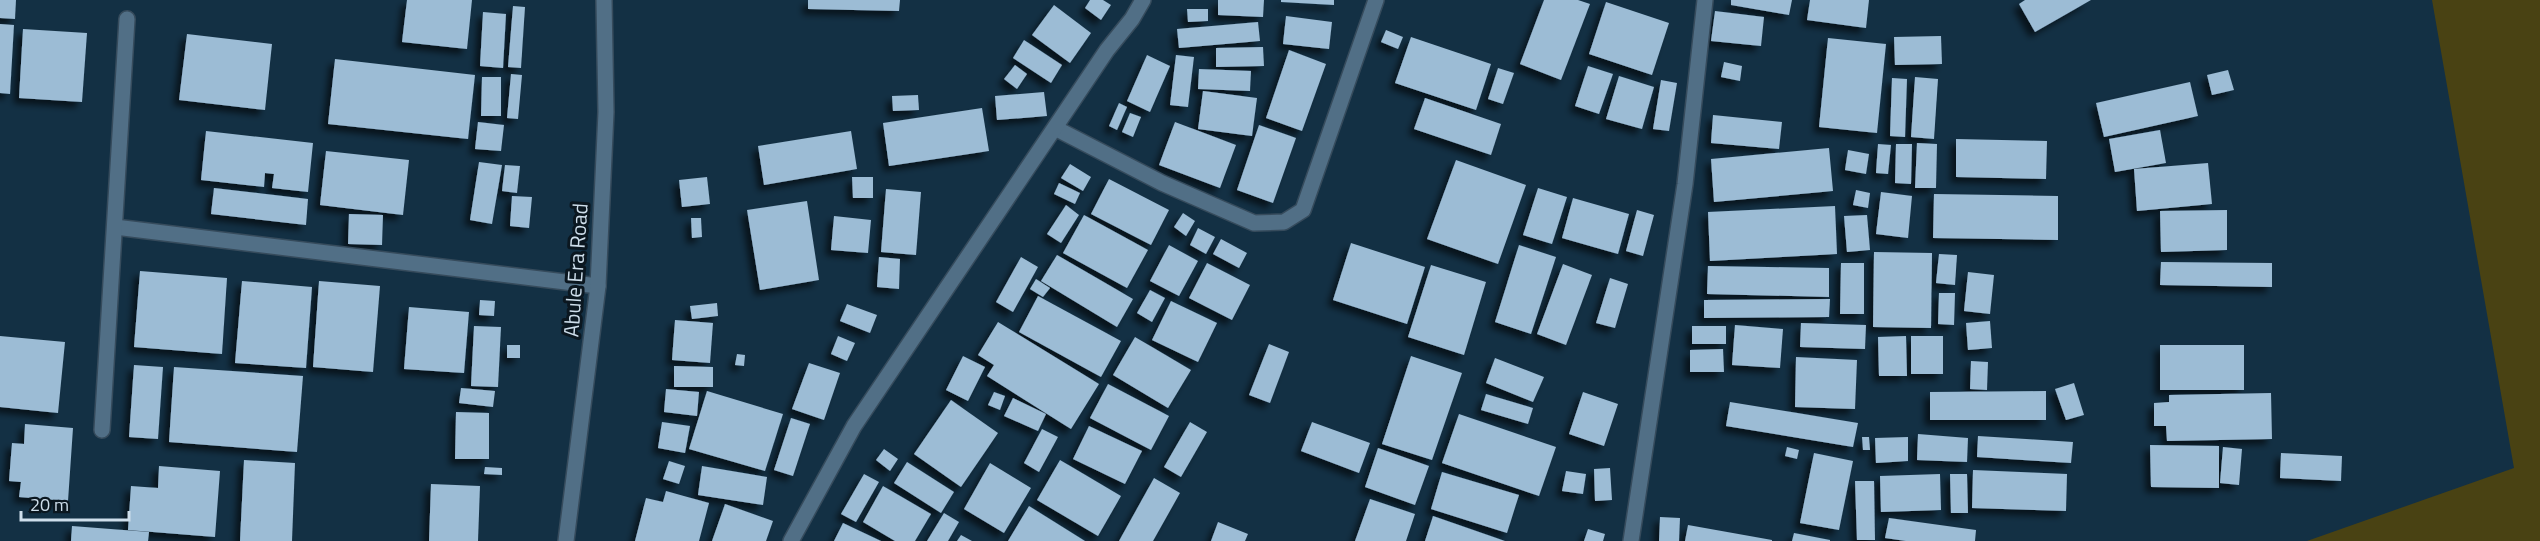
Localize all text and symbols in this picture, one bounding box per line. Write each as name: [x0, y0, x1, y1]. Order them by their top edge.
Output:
street label: Abule Era Road: [554, 202, 596, 338]
scale bar: [21, 484, 129, 522]
text: 20 m: [30, 491, 69, 518]

